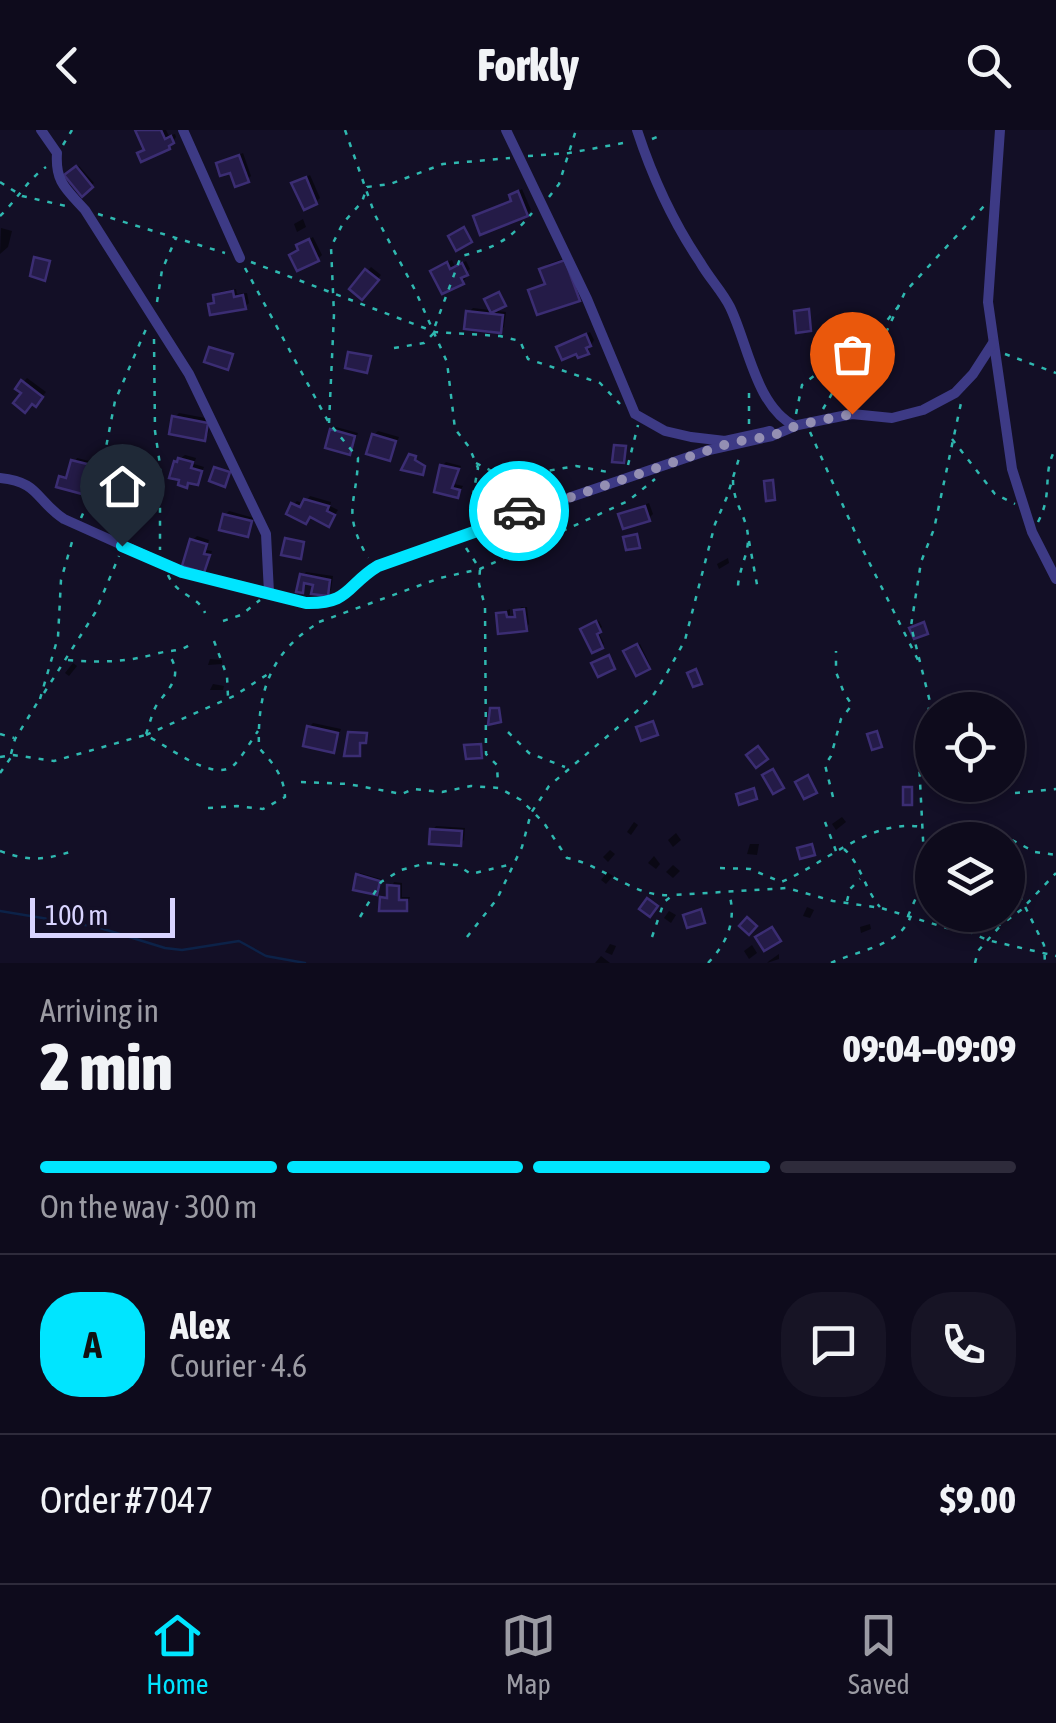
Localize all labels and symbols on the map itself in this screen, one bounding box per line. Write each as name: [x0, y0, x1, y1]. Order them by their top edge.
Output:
pin: [810, 312, 895, 415]
pin: [80, 444, 165, 547]
courier: [469, 461, 569, 561]
scale bar: [30, 893, 175, 938]

